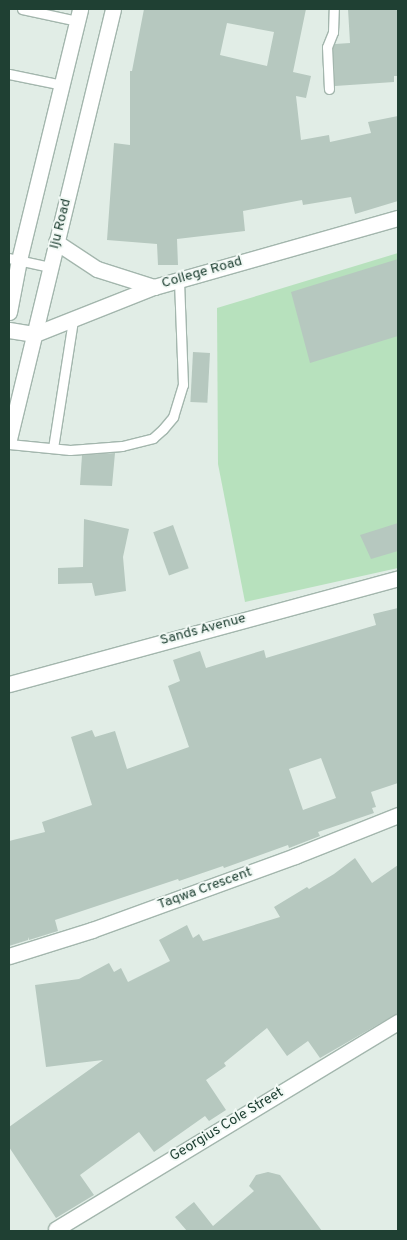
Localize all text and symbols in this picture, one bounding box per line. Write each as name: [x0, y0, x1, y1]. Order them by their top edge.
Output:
street label: Iju Road: [47, 197, 75, 251]
street label: College Road: [160, 253, 244, 293]
street label: Sands Avenue: [158, 610, 248, 650]
street label: Taqwa Crescent: [156, 864, 254, 914]
street label: Georgius Cole Street: [167, 1084, 287, 1166]

